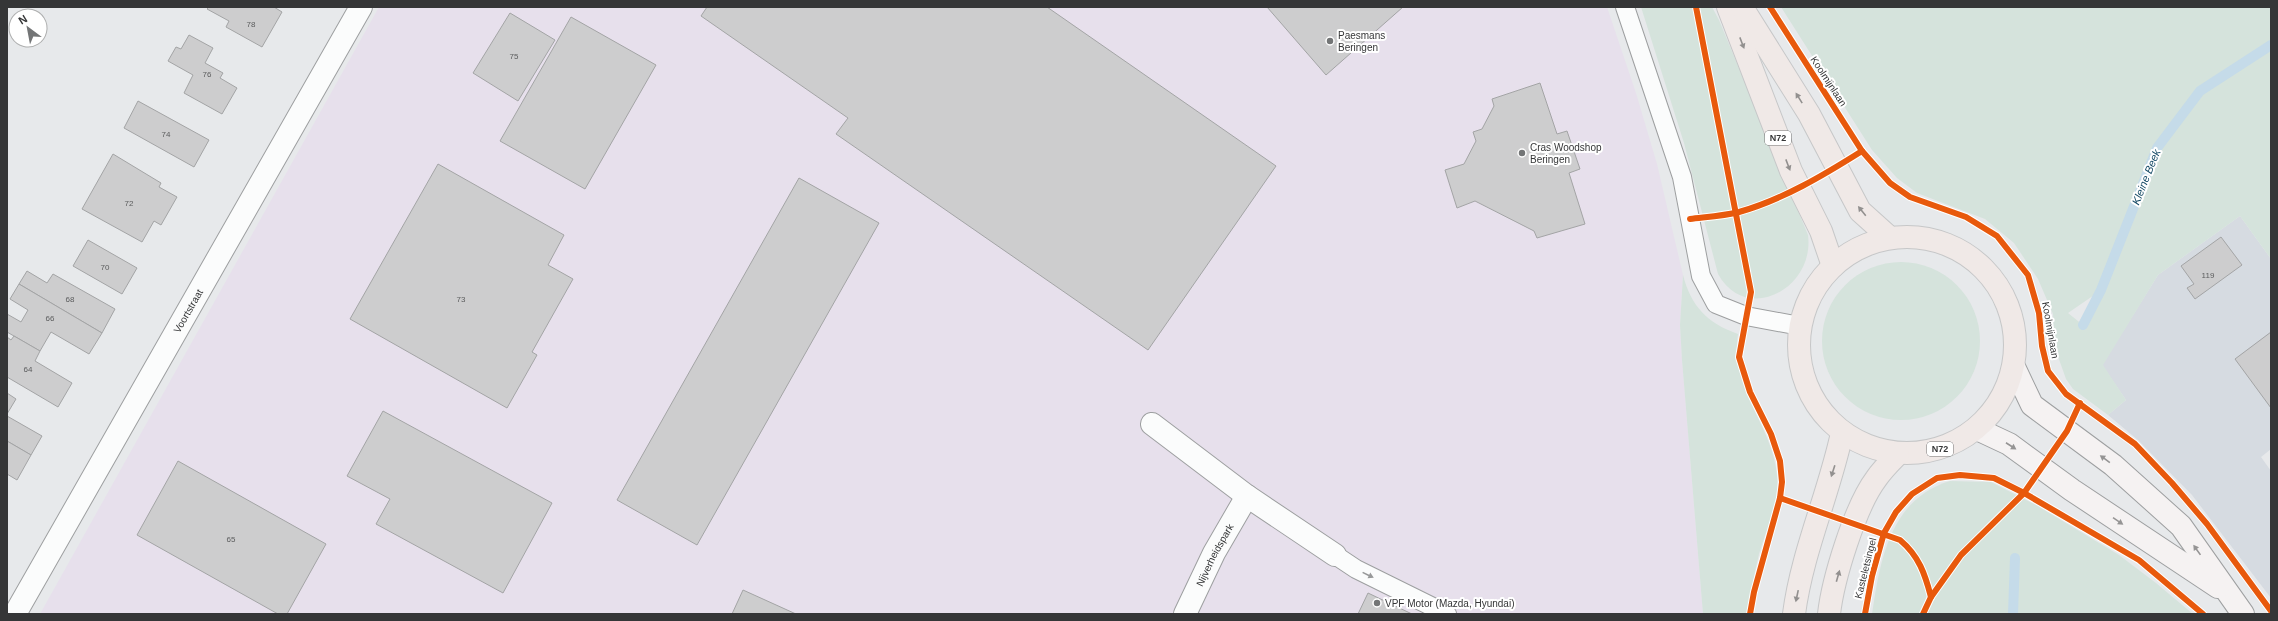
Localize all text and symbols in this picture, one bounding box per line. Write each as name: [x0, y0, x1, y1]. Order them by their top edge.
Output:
north arrow: [8, 8, 48, 48]
text: N: [16, 12, 29, 27]
house number: 78: [247, 20, 256, 29]
place label: Paesmans Beringen: [1338, 30, 1385, 53]
marker: Paesmans Beringen: [1325, 36, 1335, 46]
one-way arrow: [1739, 38, 1745, 50]
house number: 75: [510, 52, 519, 61]
street label: Koolmijnlaan: [1808, 54, 1849, 108]
house number: 76: [203, 70, 212, 79]
one-way arrow: [1795, 93, 1803, 103]
house number: 74: [162, 130, 171, 139]
road number: N72: [1765, 131, 1791, 145]
place label: Cras Woodshop Beringen: [1530, 142, 1602, 165]
water label: Kleine Beek: [2129, 147, 2163, 206]
marker: Cras Woodshop Beringen: [1517, 148, 1527, 158]
one-way arrow: [1786, 159, 1792, 171]
house number: 72: [125, 199, 134, 208]
one-way arrow: [1858, 206, 1866, 216]
house number: 70: [101, 263, 110, 272]
house number: 119: [2202, 271, 2215, 280]
street label: Voortstraat: [172, 287, 205, 335]
house number: 68: [66, 295, 75, 304]
house number: 73: [457, 295, 466, 304]
street label: Koolmijnlaan: [2040, 301, 2061, 359]
house number: 66: [46, 314, 55, 323]
house number: 64: [24, 365, 33, 374]
road number: N72: [1927, 442, 1953, 456]
one-way arrow: [2006, 443, 2017, 450]
one-way arrow: [2100, 455, 2111, 463]
one-way arrow: [1830, 465, 1836, 477]
one-way arrow: [2113, 517, 2123, 525]
street label: Nijverheidspark: [1194, 521, 1236, 588]
house number: 65: [227, 535, 236, 544]
street label: Kasteletsingel: [1853, 537, 1878, 600]
one-way arrow: [2193, 544, 2201, 555]
one-way arrow: [1835, 570, 1841, 582]
one-way arrow: [1362, 572, 1374, 578]
one-way arrow: [1793, 590, 1799, 602]
marker: VPF Motor (Mazda, Hyundai): [1372, 598, 1382, 608]
place label: VPF Motor (Mazda, Hyundai): [1385, 598, 1515, 609]

